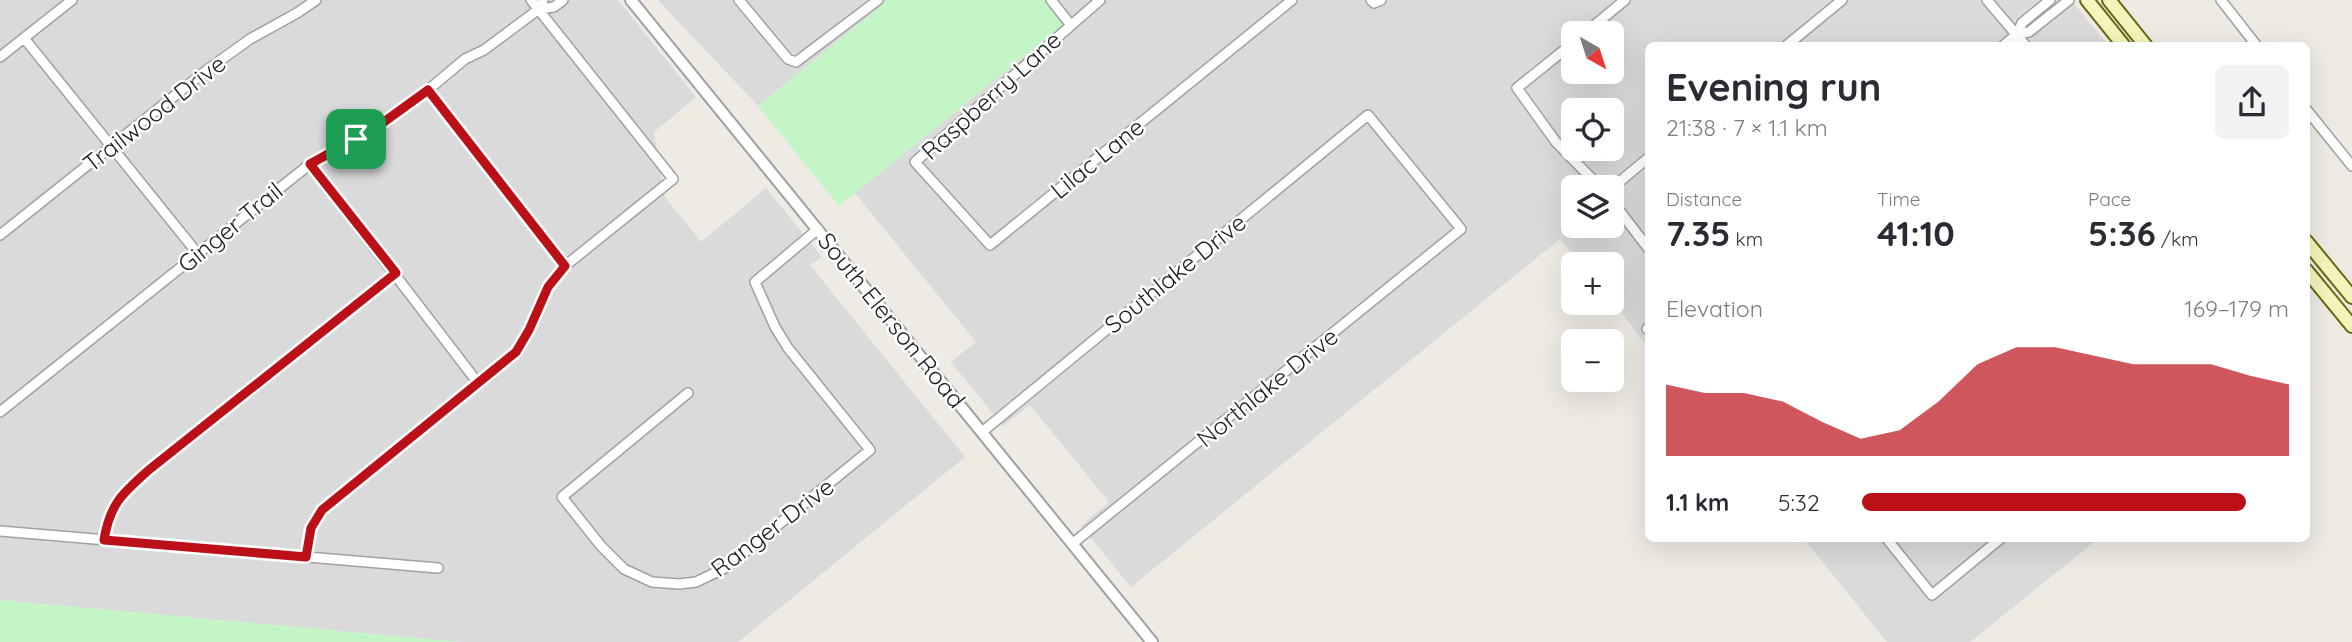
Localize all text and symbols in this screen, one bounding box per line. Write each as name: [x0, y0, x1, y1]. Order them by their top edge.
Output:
north arrow: [1561, 21, 1624, 84]
map controls: [1561, 21, 1624, 392]
street label: Raspberry Lane: [915, 24, 1067, 166]
street label: Trailwood Drive: [77, 48, 231, 178]
text: Evening run: [1666, 63, 1881, 111]
button: share: [2215, 65, 2289, 139]
button: locate: [1561, 98, 1624, 161]
pin: [326, 109, 386, 169]
street label: Lilac Lane: [1044, 111, 1150, 205]
text: 21:38 · 7 × 1.1 km: [1666, 113, 1828, 142]
icon: arrive: [337, 120, 375, 158]
street label: Ginger Trail: [171, 175, 289, 279]
button: layers: [1561, 175, 1624, 238]
text: Distance: [1666, 187, 1742, 211]
text: Time: [1877, 187, 1921, 211]
text: Pace: [2088, 187, 2131, 211]
street label: Southlake Drive: [1098, 207, 1252, 339]
text: 7.35: [1666, 211, 1730, 255]
text: 41:10: [1877, 211, 1955, 255]
text: 5:36: [2088, 211, 2156, 255]
street label: South Elerson Road: [812, 226, 972, 414]
text: km: [1730, 227, 1763, 251]
text: /km: [2156, 227, 2198, 251]
button: +: [1561, 252, 1624, 315]
text: Elevation: [1666, 294, 1763, 323]
text: 169–179 m: [2184, 294, 2289, 323]
street label: Northlake Drive: [1190, 321, 1344, 453]
button: −: [1561, 329, 1624, 392]
street label: Ranger Drive: [705, 471, 839, 583]
text: 1.1 km: [1666, 488, 1729, 517]
text: 5:32: [1778, 488, 1820, 517]

